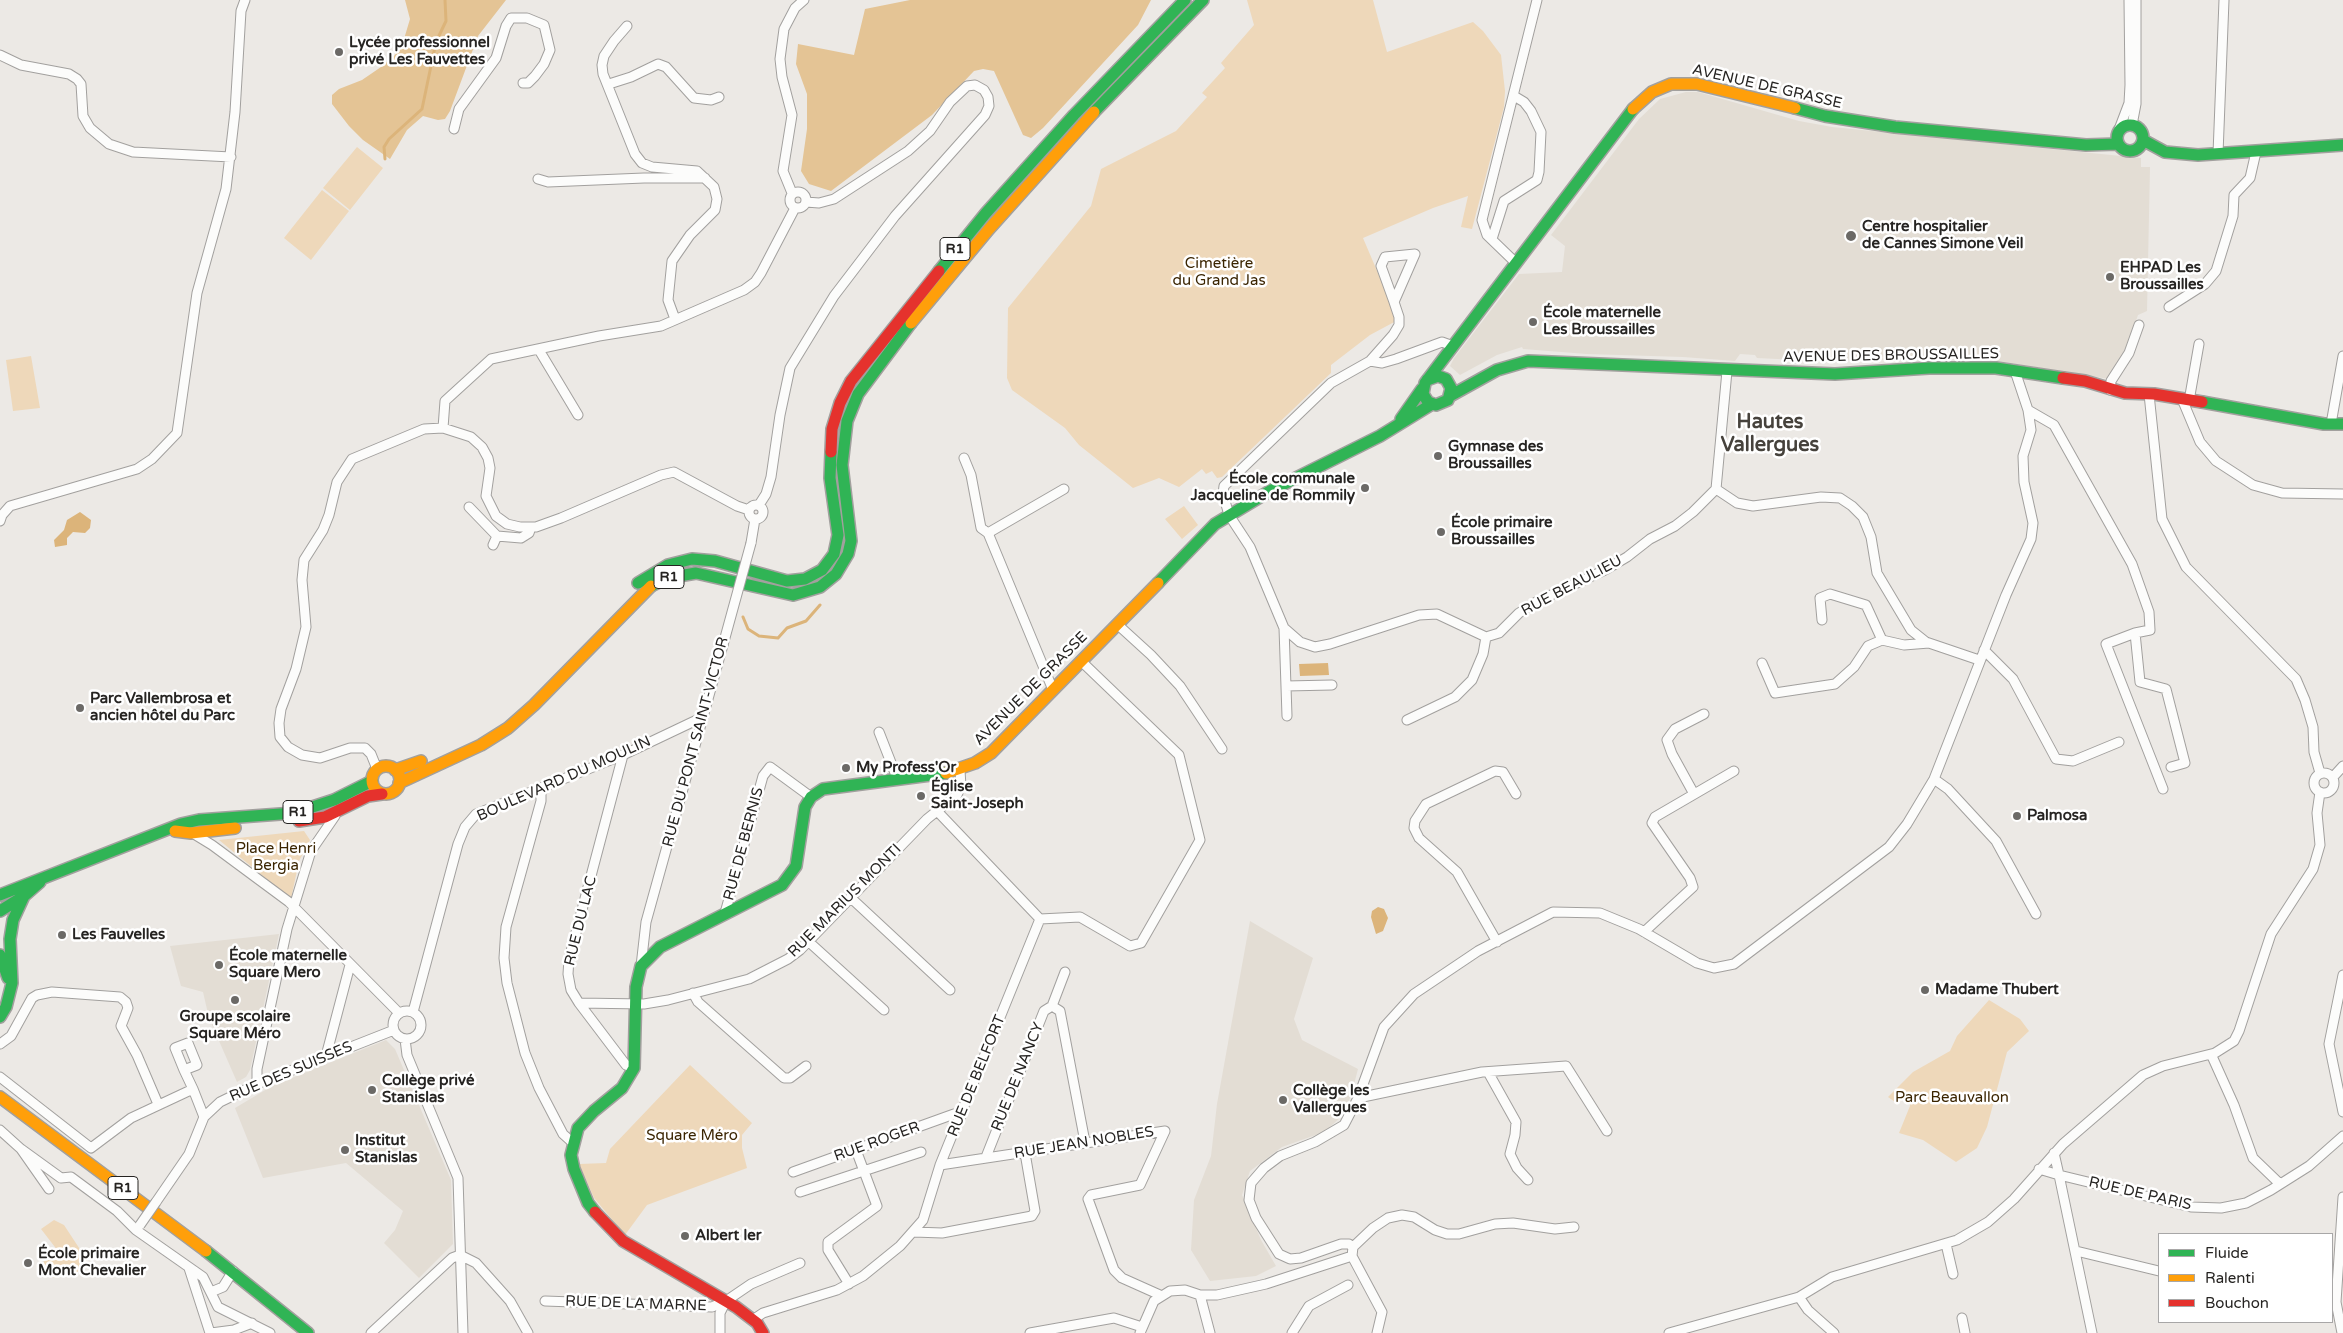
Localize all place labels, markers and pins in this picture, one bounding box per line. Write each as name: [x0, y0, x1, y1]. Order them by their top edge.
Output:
place label: Lycée professionnel privé Les Fauvettes: [349, 34, 490, 69]
marker: Lycée professionnel privé Les Fauvettes: [333, 46, 345, 58]
place label: Centre hospitalier de Cannes Simone Veil: [1862, 218, 2023, 253]
marker: Centre hospitalier de Cannes Simone Veil: [1844, 229, 1858, 243]
place label: EHPAD Les Broussailles: [2120, 259, 2204, 294]
marker: EHPAD Les Broussailles: [2104, 271, 2116, 283]
place label: École maternelle Les Broussailles: [1543, 304, 1661, 339]
marker: École maternelle Les Broussailles: [1527, 316, 1539, 328]
place label: Gymnase des Broussailles: [1448, 438, 1543, 473]
marker: Gymnase des Broussailles: [1432, 450, 1444, 462]
place label: École communale Jacqueline de Rommily: [1191, 470, 1355, 505]
marker: École communale Jacqueline de Rommily: [1359, 482, 1371, 494]
place label: École primaire Broussailles: [1451, 514, 1552, 549]
marker: École primaire Broussailles: [1435, 526, 1447, 538]
place label: Parc Vallembrosa et ancien hôtel du Parc: [90, 690, 235, 725]
marker: Parc Vallembrosa et ancien hôtel du Parc: [74, 702, 86, 714]
place label: My Profess'Or: [856, 759, 956, 777]
marker: My Profess'Or: [840, 762, 852, 774]
place label: Église Saint-Joseph: [931, 778, 1024, 813]
marker: Église Saint-Joseph: [915, 790, 927, 802]
place label: Palmosa: [2027, 807, 2087, 825]
marker: Palmosa: [2011, 810, 2023, 822]
place label: Les Fauvelles: [72, 926, 165, 944]
marker: Les Fauvelles: [56, 929, 68, 941]
place label: École maternelle Square Mero: [229, 947, 347, 982]
marker: École maternelle Square Mero: [213, 959, 225, 971]
place label: Madame Thubert: [1935, 981, 2059, 999]
marker: Madame Thubert: [1919, 984, 1931, 996]
marker: Groupe scolaire Square Méro: [229, 994, 241, 1006]
place label: Groupe scolaire Square Méro: [179, 1008, 291, 1043]
place label: Collège privé Stanislas: [382, 1072, 474, 1107]
place label: Collège les Vallergues: [1293, 1082, 1370, 1117]
marker: Collège privé Stanislas: [366, 1084, 378, 1096]
marker: Collège les Vallergues: [1277, 1094, 1289, 1106]
place label: Institut Stanislas: [355, 1132, 418, 1167]
marker: Institut Stanislas: [339, 1144, 351, 1156]
place label: Albert Ier: [695, 1227, 761, 1245]
marker: Albert Ier: [679, 1230, 691, 1242]
place label: École primaire Mont Chevalier: [38, 1245, 146, 1280]
marker: École primaire Mont Chevalier: [22, 1257, 34, 1269]

